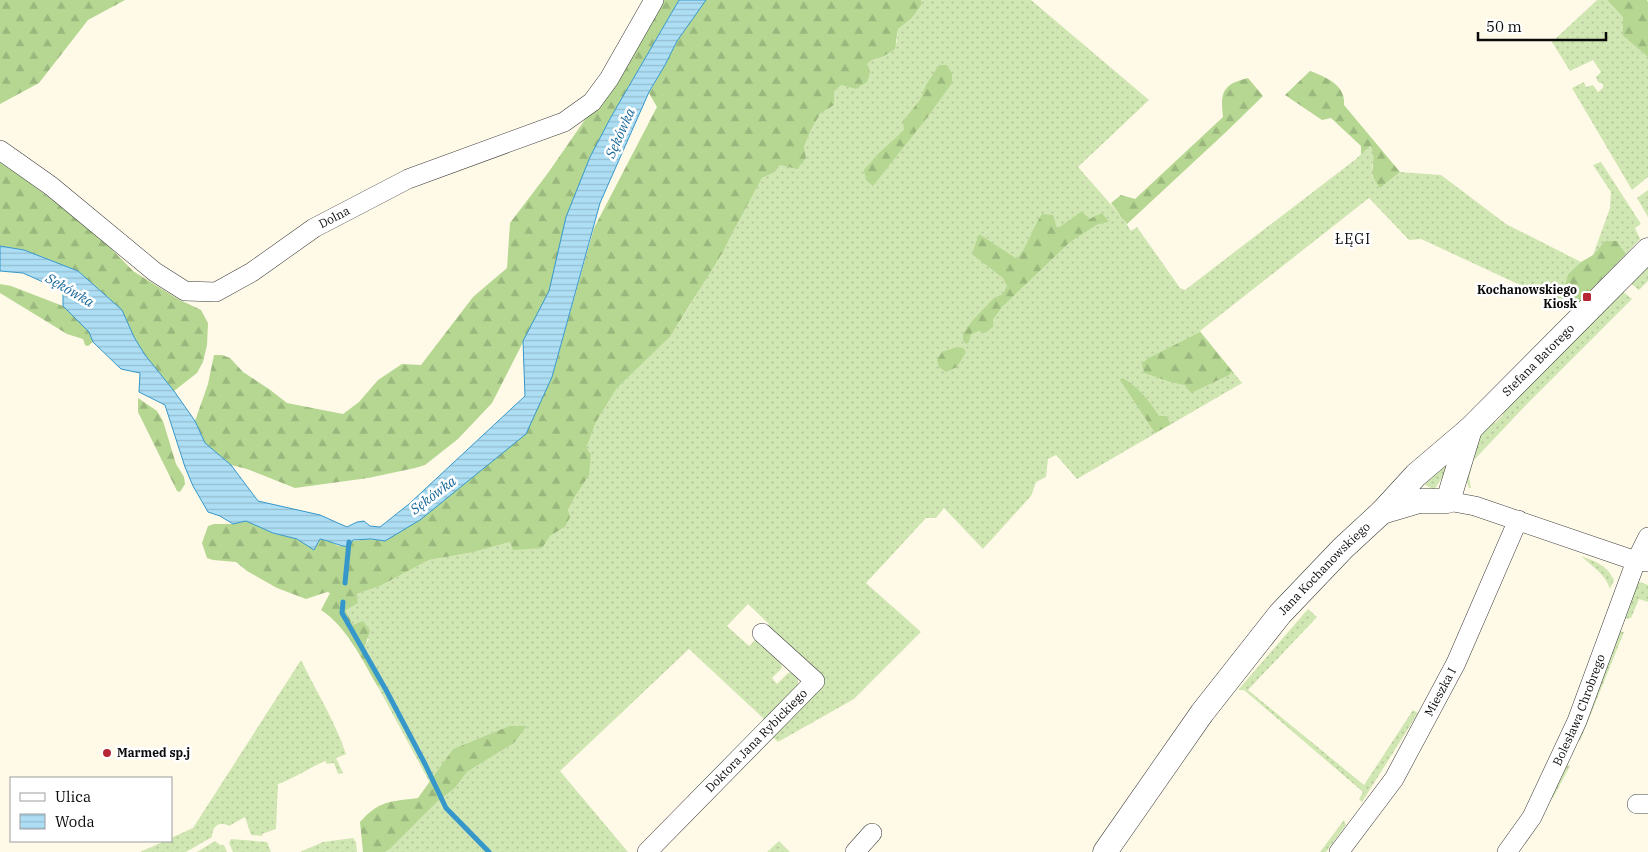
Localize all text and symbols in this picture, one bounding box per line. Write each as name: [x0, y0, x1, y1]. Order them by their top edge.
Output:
scale bar: [1478, 10, 1606, 42]
text: 50 m: [1486, 17, 1522, 36]
water label: Sękówka: [601, 105, 639, 162]
street label: Dolna: [316, 202, 353, 231]
district label: ŁĘGI: [1335, 230, 1371, 248]
water label: Sękówka: [42, 268, 98, 311]
place label: Kochanowskiego Kiosk: [1477, 282, 1578, 311]
marker: Kochanowskiego Kiosk: [1581, 291, 1593, 303]
street label: Stefana Batorego: [1499, 320, 1577, 399]
water label: Sękówka: [406, 472, 460, 519]
street label: Jana Kochanowskiego: [1275, 519, 1373, 618]
street label: Bolesława Chrobrego: [1549, 652, 1608, 768]
street label: Mieszka I: [1421, 665, 1459, 719]
street label: Doktora Jana Rybickiego: [702, 685, 810, 795]
place label: Marmed sp.j: [117, 745, 190, 760]
marker: Marmed sp.j: [101, 747, 113, 759]
legend: [10, 777, 172, 842]
text: Ulica: [55, 787, 91, 806]
text: Woda: [55, 812, 95, 831]

